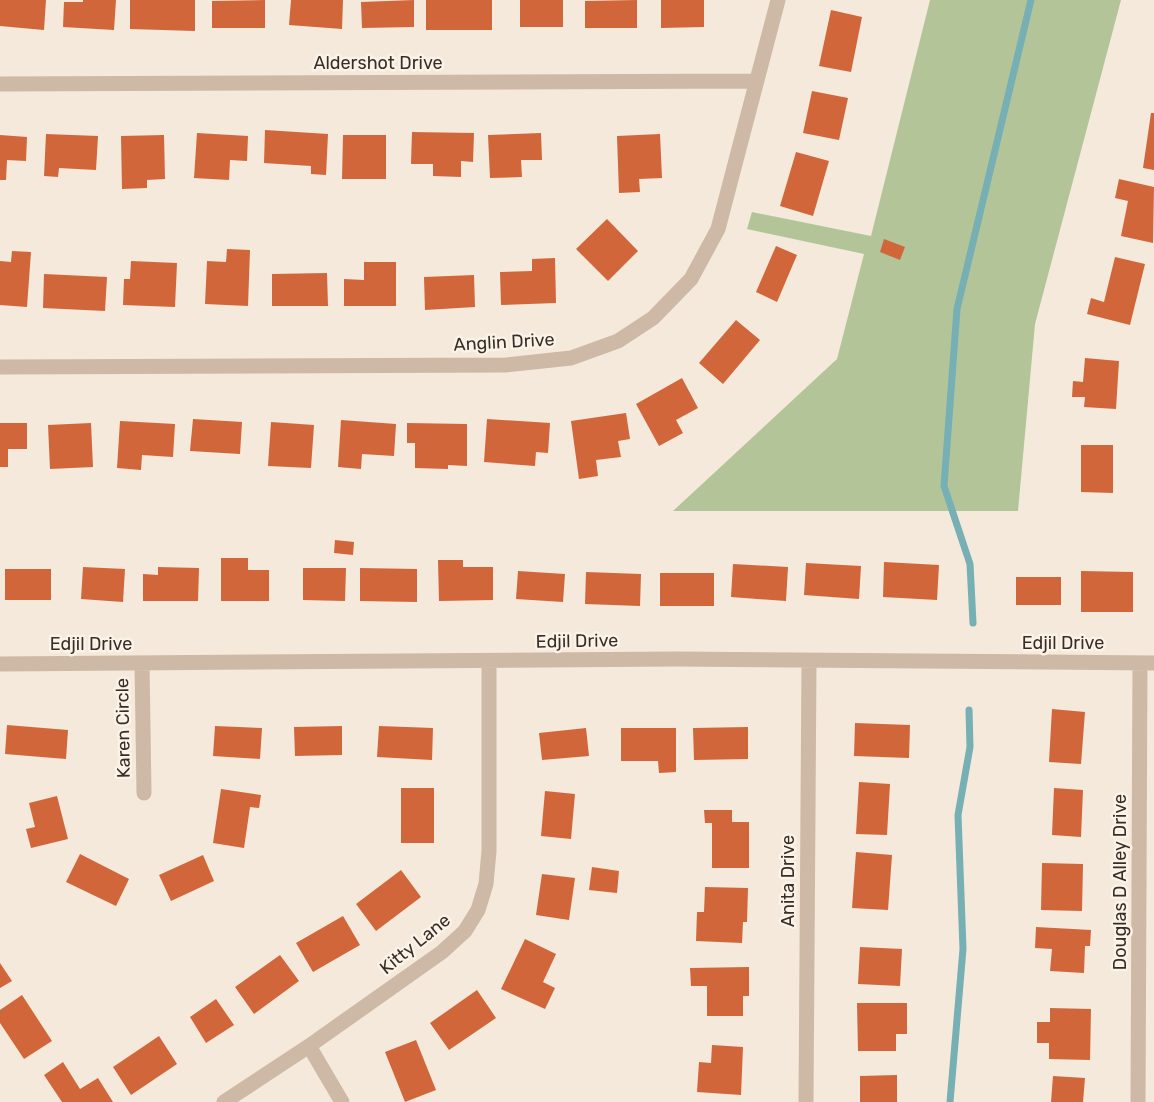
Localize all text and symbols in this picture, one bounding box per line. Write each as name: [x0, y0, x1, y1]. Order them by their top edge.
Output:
street label: Aldershot Drive: [313, 52, 443, 74]
street label: Anglin Drive: [453, 328, 555, 356]
street label: Edjil Drive: [536, 629, 618, 653]
street label: Edjil Drive: [1022, 632, 1104, 654]
street label: Edjil Drive: [50, 633, 132, 655]
street label: Karen Circle: [111, 678, 135, 778]
street label: Douglas D Alley Drive: [1109, 794, 1131, 970]
street label: Anita Drive: [777, 835, 799, 927]
street label: Kitty Lane: [375, 909, 455, 979]

